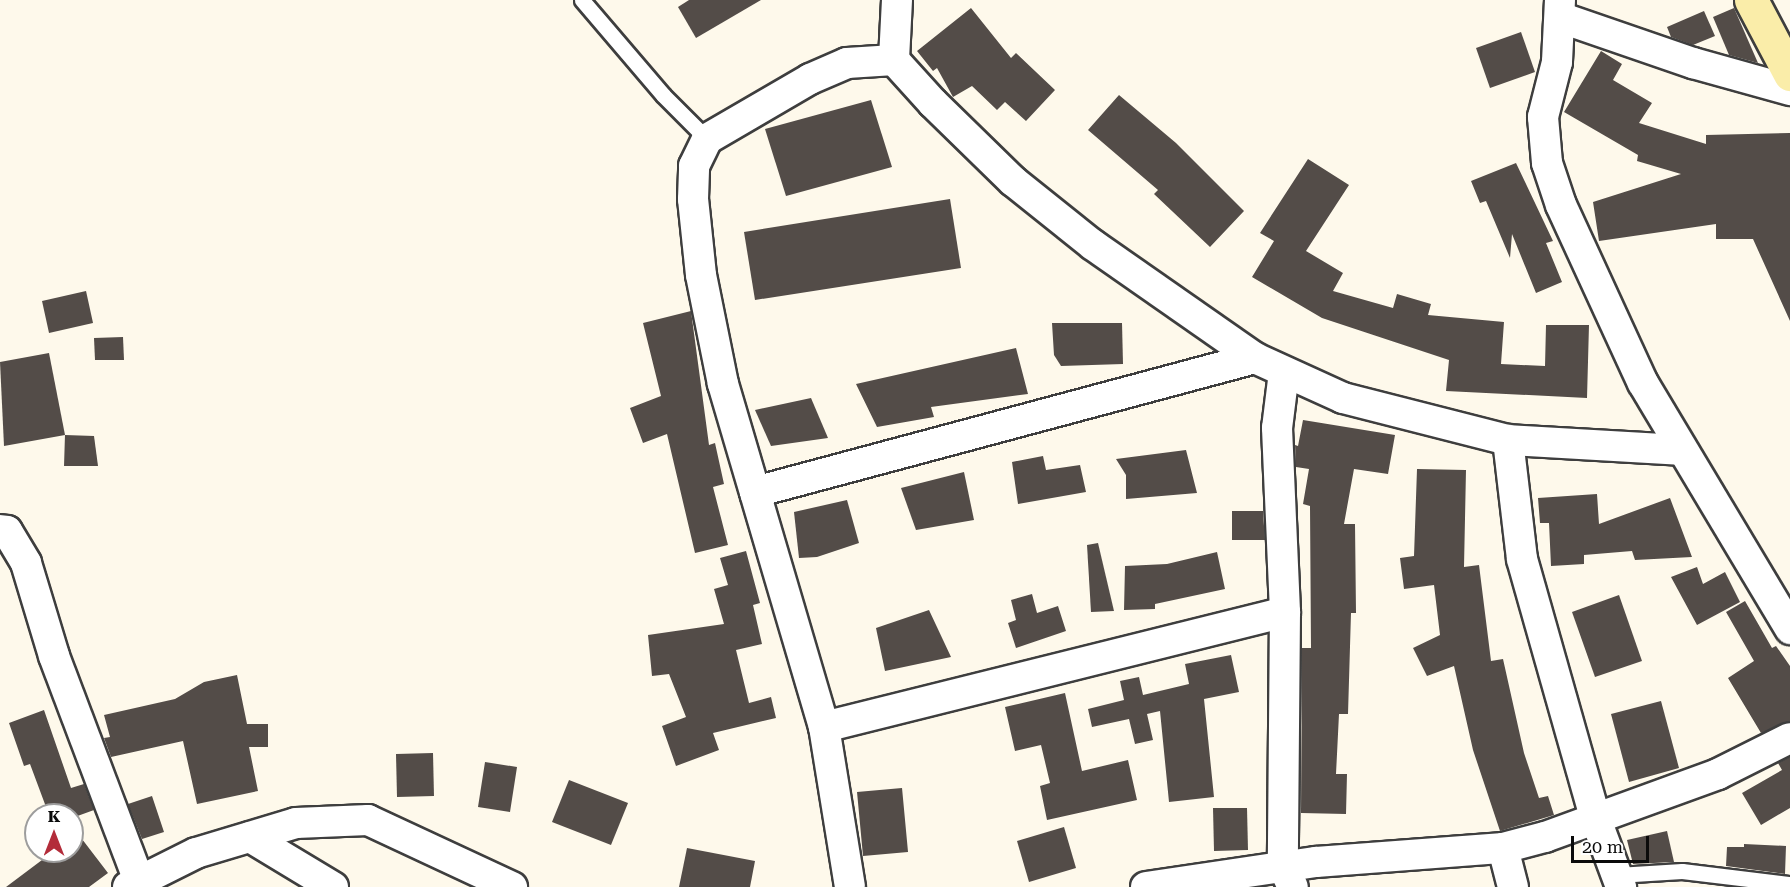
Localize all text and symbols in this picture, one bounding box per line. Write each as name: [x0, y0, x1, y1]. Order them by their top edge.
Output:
north arrow: [24, 803, 84, 863]
text: K: [48, 807, 60, 826]
scale bar: [1574, 824, 1652, 862]
text: 20 m: [1582, 836, 1623, 857]

